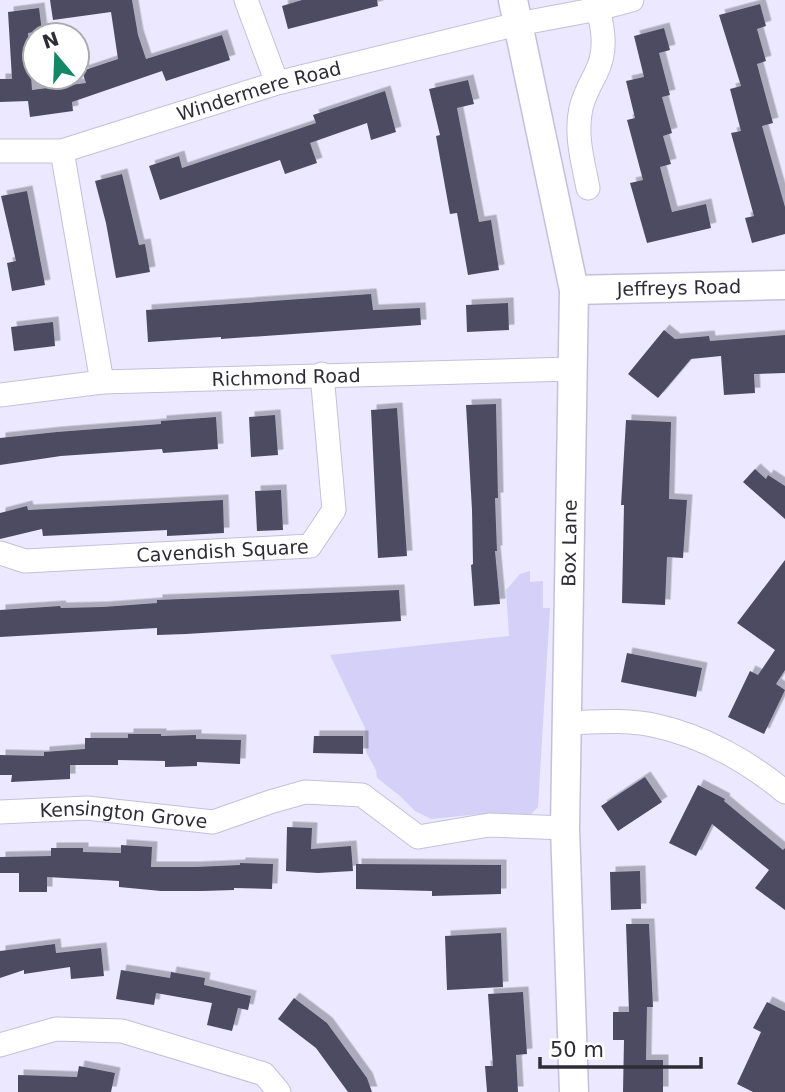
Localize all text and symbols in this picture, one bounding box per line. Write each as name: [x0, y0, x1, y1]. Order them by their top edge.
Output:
north arrow: [21, 21, 91, 91]
text: N: [39, 27, 62, 53]
street label: Windermere Road: [174, 57, 343, 125]
street label: Jeffreys Road: [616, 275, 741, 300]
street label: Richmond Road: [211, 364, 361, 390]
street label: Box Lane: [557, 499, 581, 587]
street label: Cavendish Square: [136, 535, 309, 566]
street label: Kensington Grove: [39, 797, 209, 832]
scale bar: [540, 1026, 701, 1070]
text: 50 m: [550, 1038, 604, 1062]

